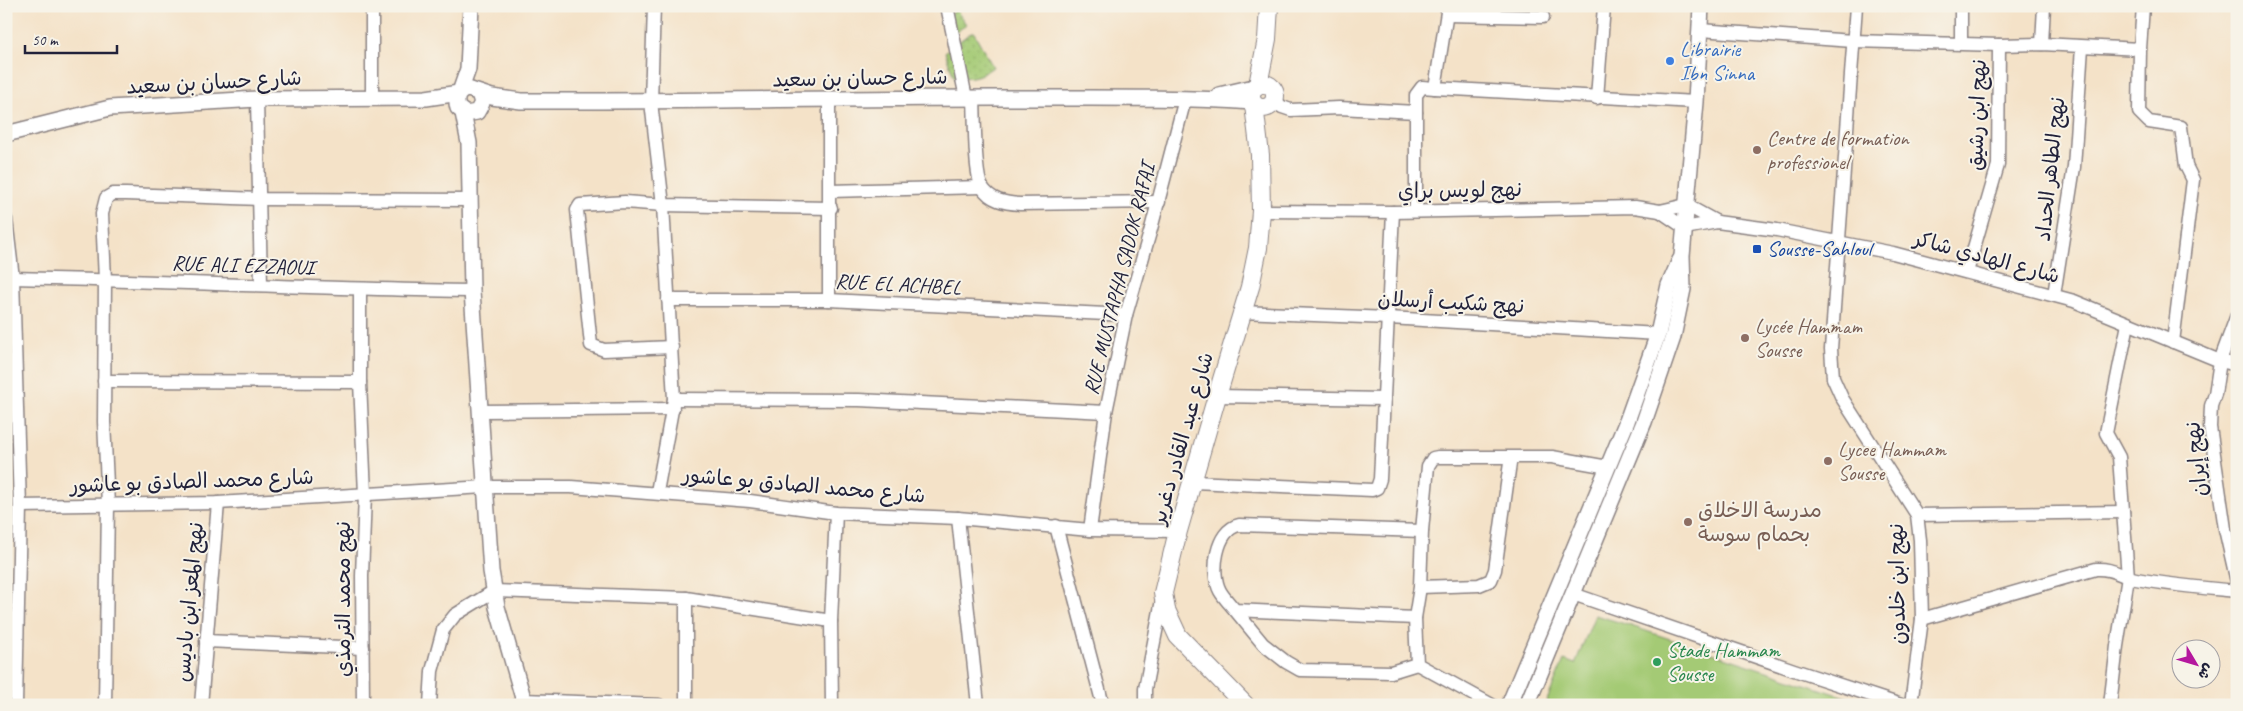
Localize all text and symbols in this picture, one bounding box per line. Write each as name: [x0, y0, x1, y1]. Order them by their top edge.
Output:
scale bar: [25, 22, 118, 54]
text: 50 m: [32, 31, 59, 50]
place label: Librairie Ibn Sinna: [1680, 36, 1756, 86]
marker: Librairie Ibn Sinna: [1664, 55, 1676, 67]
street label: نهج ابن رشيق: [1962, 59, 1993, 171]
street label: شارع حسان بن سعيد: [772, 63, 948, 95]
street label: شارع حسان بن سعيد: [126, 64, 302, 102]
street label: نهج الطاهر الحداد: [2029, 95, 2072, 243]
place label: Centre de formation professionel: [1767, 125, 1910, 175]
marker: Centre de formation professionel: [1751, 144, 1763, 156]
street label: RUE MUSTAPHA SADOK RAFAI: [1078, 156, 1161, 397]
street label: نهج لويس براي: [1398, 176, 1522, 206]
street label: شارع الهادي شاكر: [1909, 225, 2063, 291]
place label: Sousse-Sahloul: [1767, 236, 1875, 262]
marker: Sousse-Sahloul: [1751, 243, 1763, 255]
street label: RUE ALI EZZAOUI: [172, 250, 319, 281]
street label: RUE EL ACHBEL: [835, 268, 962, 300]
street label: نهج شكيب أرسلان: [1377, 285, 1525, 320]
place label: Lycée Hammam Sousse: [1755, 313, 1863, 363]
marker: Lycée Hammam Sousse: [1739, 332, 1751, 344]
street label: شارع عبد القادر دغرير: [1145, 349, 1221, 529]
street label: نهج إيران: [2179, 420, 2214, 498]
place label: Lycee Hammam Sousse: [1838, 436, 1947, 486]
marker: Lycee Hammam Sousse: [1822, 455, 1834, 467]
street label: شارع محمد الصادق بو عاشور: [679, 461, 927, 511]
street label: شارع محمد الصادق بو عاشور: [68, 464, 314, 500]
place label: مدرسة الاخلاق بحمام سوسة: [1698, 497, 1822, 550]
marker: مدرسة الاخلاق بحمام سوسة: [1682, 516, 1694, 528]
street label: نهج المعز ابن باديس: [169, 521, 210, 683]
street label: نهج محمد الترمذي: [330, 521, 358, 677]
street label: نهج ابن خلدون: [1883, 523, 1912, 645]
place label: Stade Hammam Sousse: [1667, 637, 1781, 687]
north arrow: [2170, 638, 2220, 688]
marker: Stade Hammam Sousse: [1651, 656, 1663, 668]
text: ش: [2194, 660, 2217, 683]

